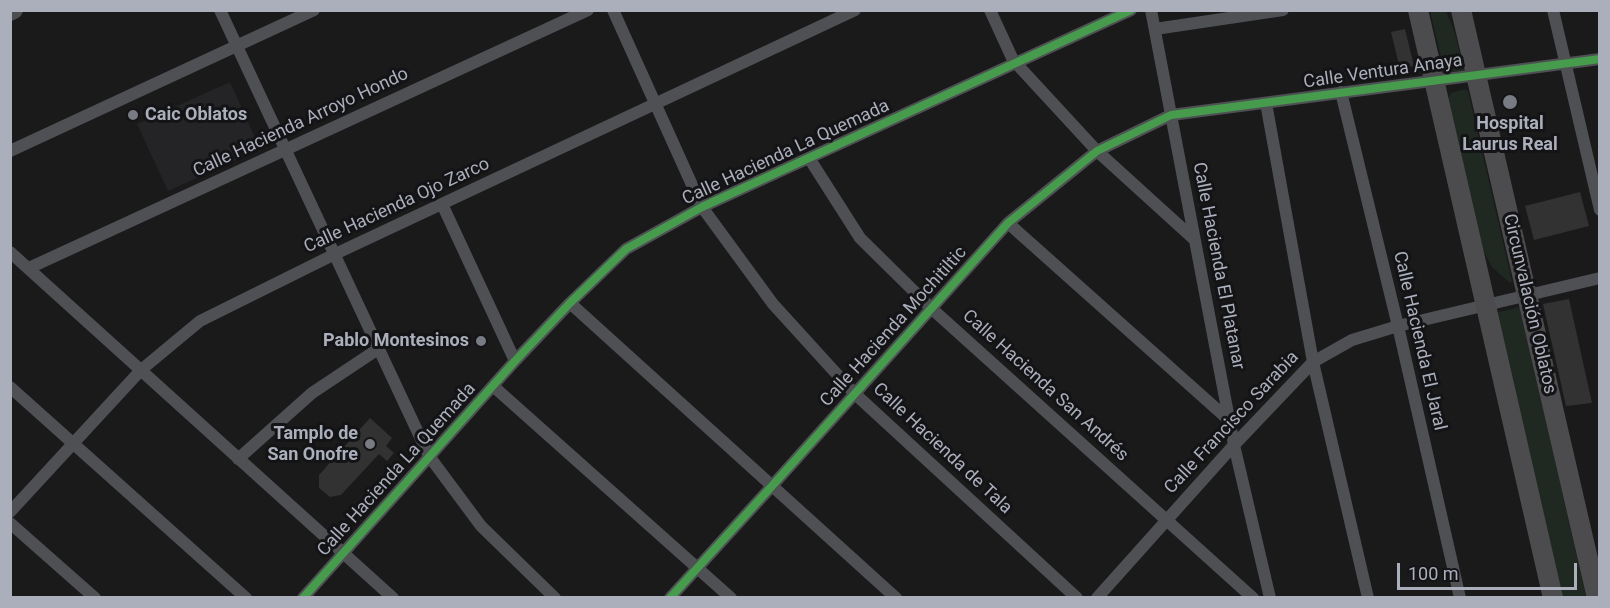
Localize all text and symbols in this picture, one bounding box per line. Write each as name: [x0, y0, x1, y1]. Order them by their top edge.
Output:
street label: Calle Ventura Anaya: [1302, 50, 1464, 94]
street label: Calle Hacienda Arroyo Hondo: [190, 64, 412, 182]
marker: Hospital Laurus Real: [1501, 93, 1519, 111]
street label: Calle Hacienda La Quemada: [679, 95, 893, 211]
place label: Caic Oblatos: [145, 104, 247, 126]
marker: Caic Oblatos: [126, 108, 140, 122]
place label: Hospital Laurus Real: [1462, 113, 1558, 156]
street label: Calle Hacienda Ojo Zarco: [301, 153, 493, 259]
street label: Calle Hacienda El Platanar: [1187, 161, 1249, 371]
street label: Circunvalación Oblatos: [1498, 212, 1560, 396]
street label: Calle Hacienda Mochitiltic: [816, 242, 972, 412]
street label: Calle Hacienda El Jaral: [1388, 249, 1450, 433]
street label: Calle Hacienda San Andrés: [957, 306, 1133, 466]
place label: Pablo Montesinos: [323, 330, 469, 352]
marker: Pablo Montesinos: [474, 334, 488, 348]
street label: Calle Francisco Sarabia: [1160, 347, 1304, 499]
street label: Calle Hacienda La Quemada: [313, 379, 481, 561]
street label: Calle Hacienda de Tala: [868, 379, 1016, 519]
place label: Tamplo de San Onofre: [267, 423, 358, 466]
marker: Tamplo de San Onofre: [363, 437, 377, 451]
scale bar: [1400, 551, 1580, 589]
text: 100 m: [1408, 563, 1459, 584]

